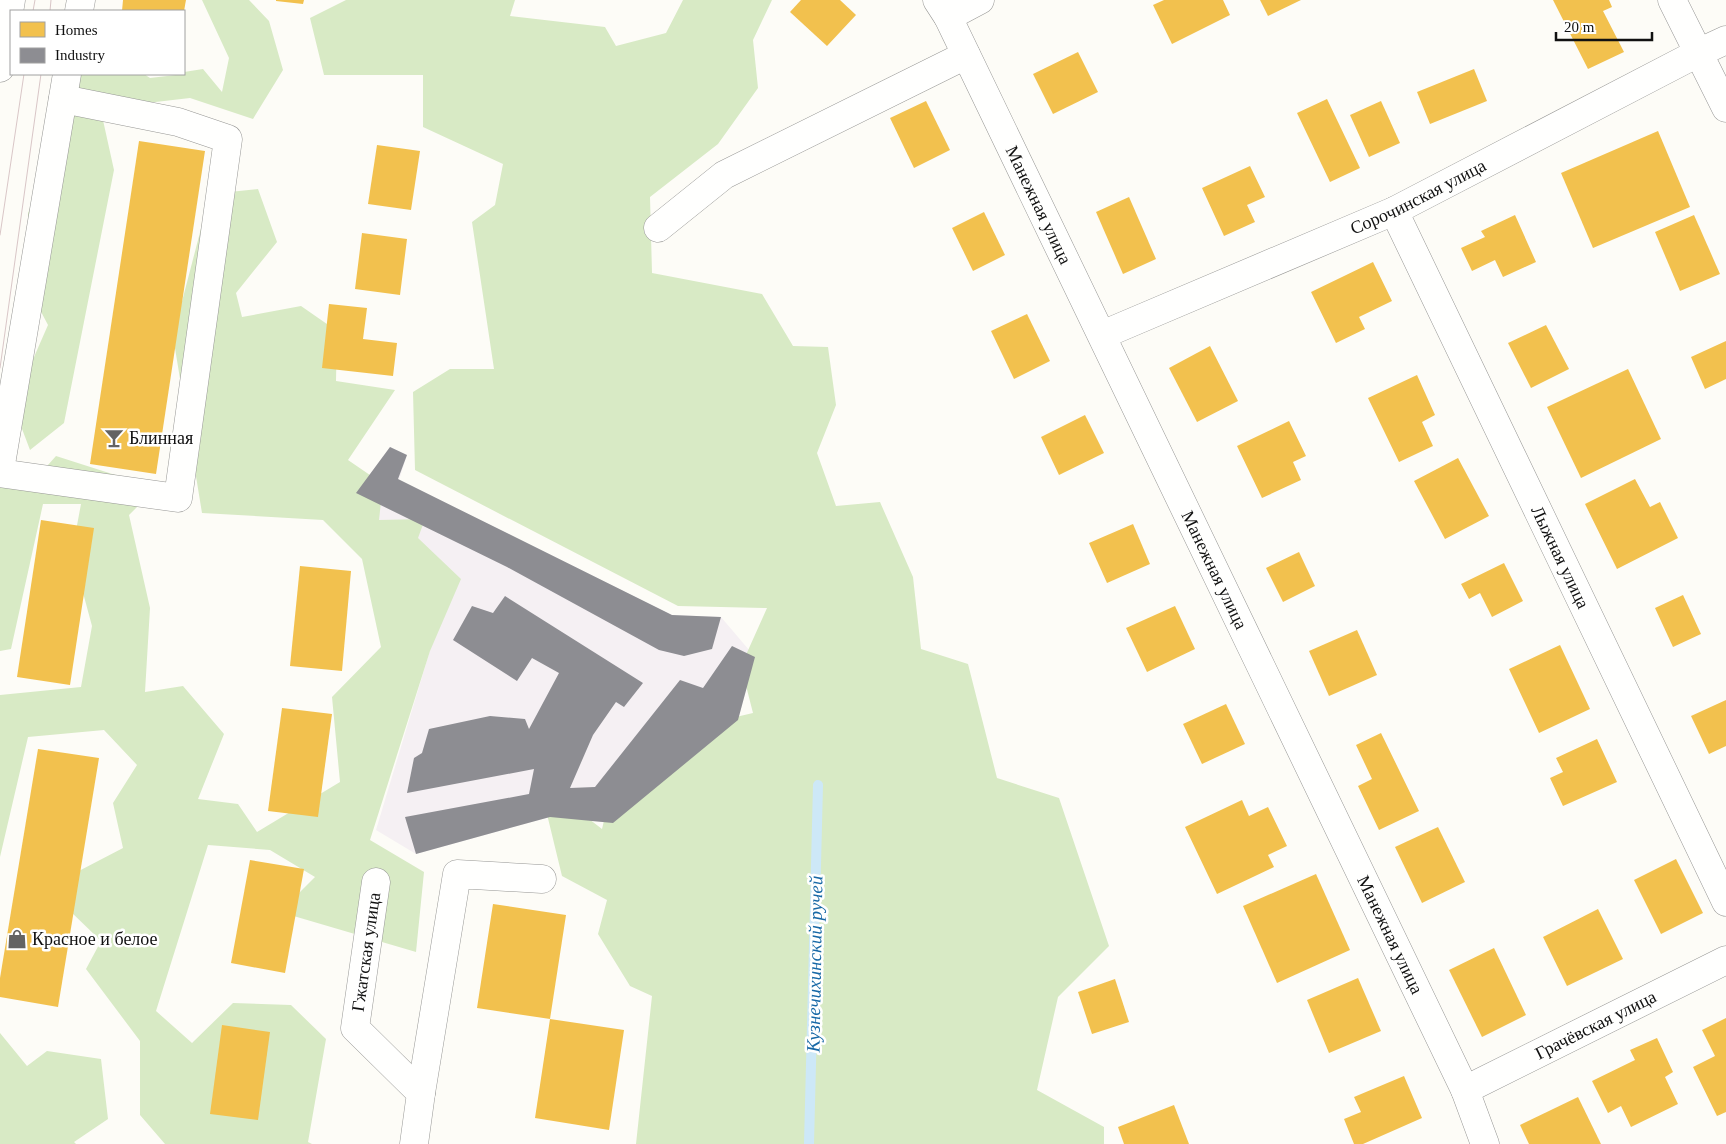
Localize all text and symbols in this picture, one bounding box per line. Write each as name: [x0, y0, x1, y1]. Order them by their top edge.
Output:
legend: [10, 10, 185, 75]
scale bar: [1556, 10, 1652, 42]
text: 20 m: [1564, 19, 1595, 35]
text: Homes: [55, 22, 98, 38]
text: Industry: [55, 47, 105, 63]
street label: Манежная улица: [1002, 143, 1076, 268]
street label: Сорочинская улица: [1347, 155, 1489, 238]
bar icon: Блинная: [103, 427, 125, 449]
place label: Блинная: [129, 428, 193, 448]
street label: Лыжная улица: [1527, 502, 1593, 612]
street label: Манежная улица: [1177, 507, 1251, 632]
street label: Манежная улица: [1353, 872, 1427, 997]
water label: Кузнечихинский ручей: [802, 875, 827, 1054]
street label: Гжатская улица: [348, 891, 384, 1013]
shop icon: Красное и белое: [6, 928, 28, 950]
place label: Красное и белое: [32, 929, 158, 949]
street label: Грачёвская улица: [1532, 986, 1660, 1063]

